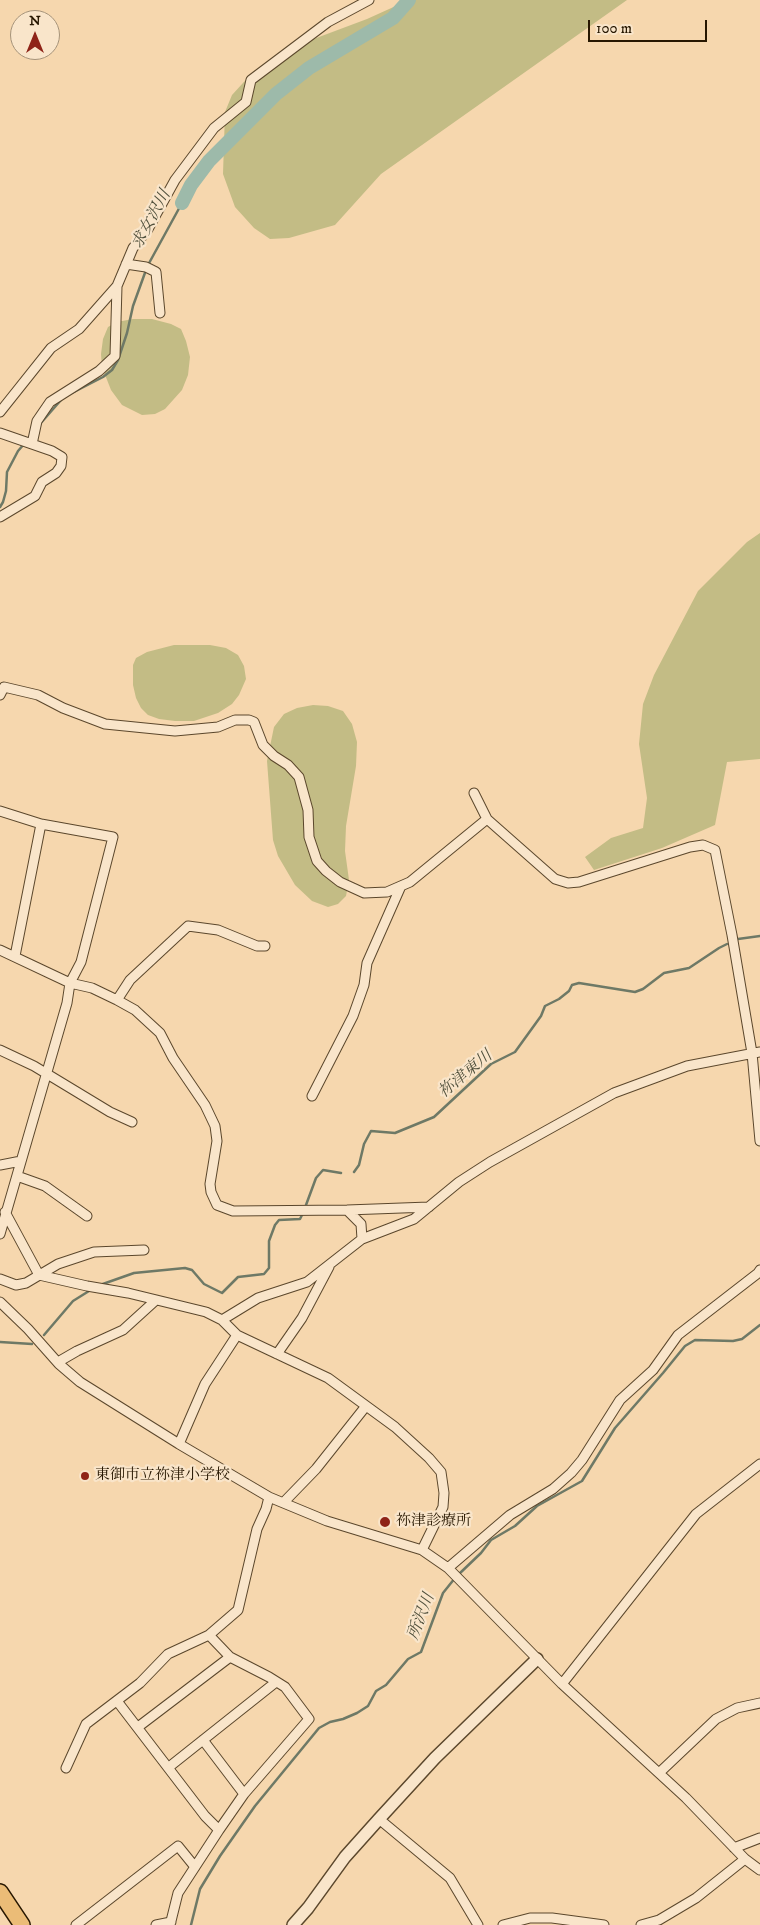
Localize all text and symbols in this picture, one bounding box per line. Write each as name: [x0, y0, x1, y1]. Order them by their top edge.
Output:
north arrow: [10, 10, 60, 60]
scale bar: [590, 10, 709, 42]
text: N: [29, 12, 41, 30]
text: 100 m: [596, 19, 632, 38]
water label: 求女沢川: [129, 187, 175, 253]
water label: 祢津東川: [435, 1047, 497, 1103]
place label: 東御市立祢津小学校: [95, 1467, 230, 1485]
marker: 東御市立祢津小学校: [79, 1470, 91, 1482]
place label: 祢津診療所: [396, 1513, 471, 1531]
marker: 祢津診療所: [378, 1515, 392, 1529]
water label: 所沢川: [404, 1591, 440, 1643]

